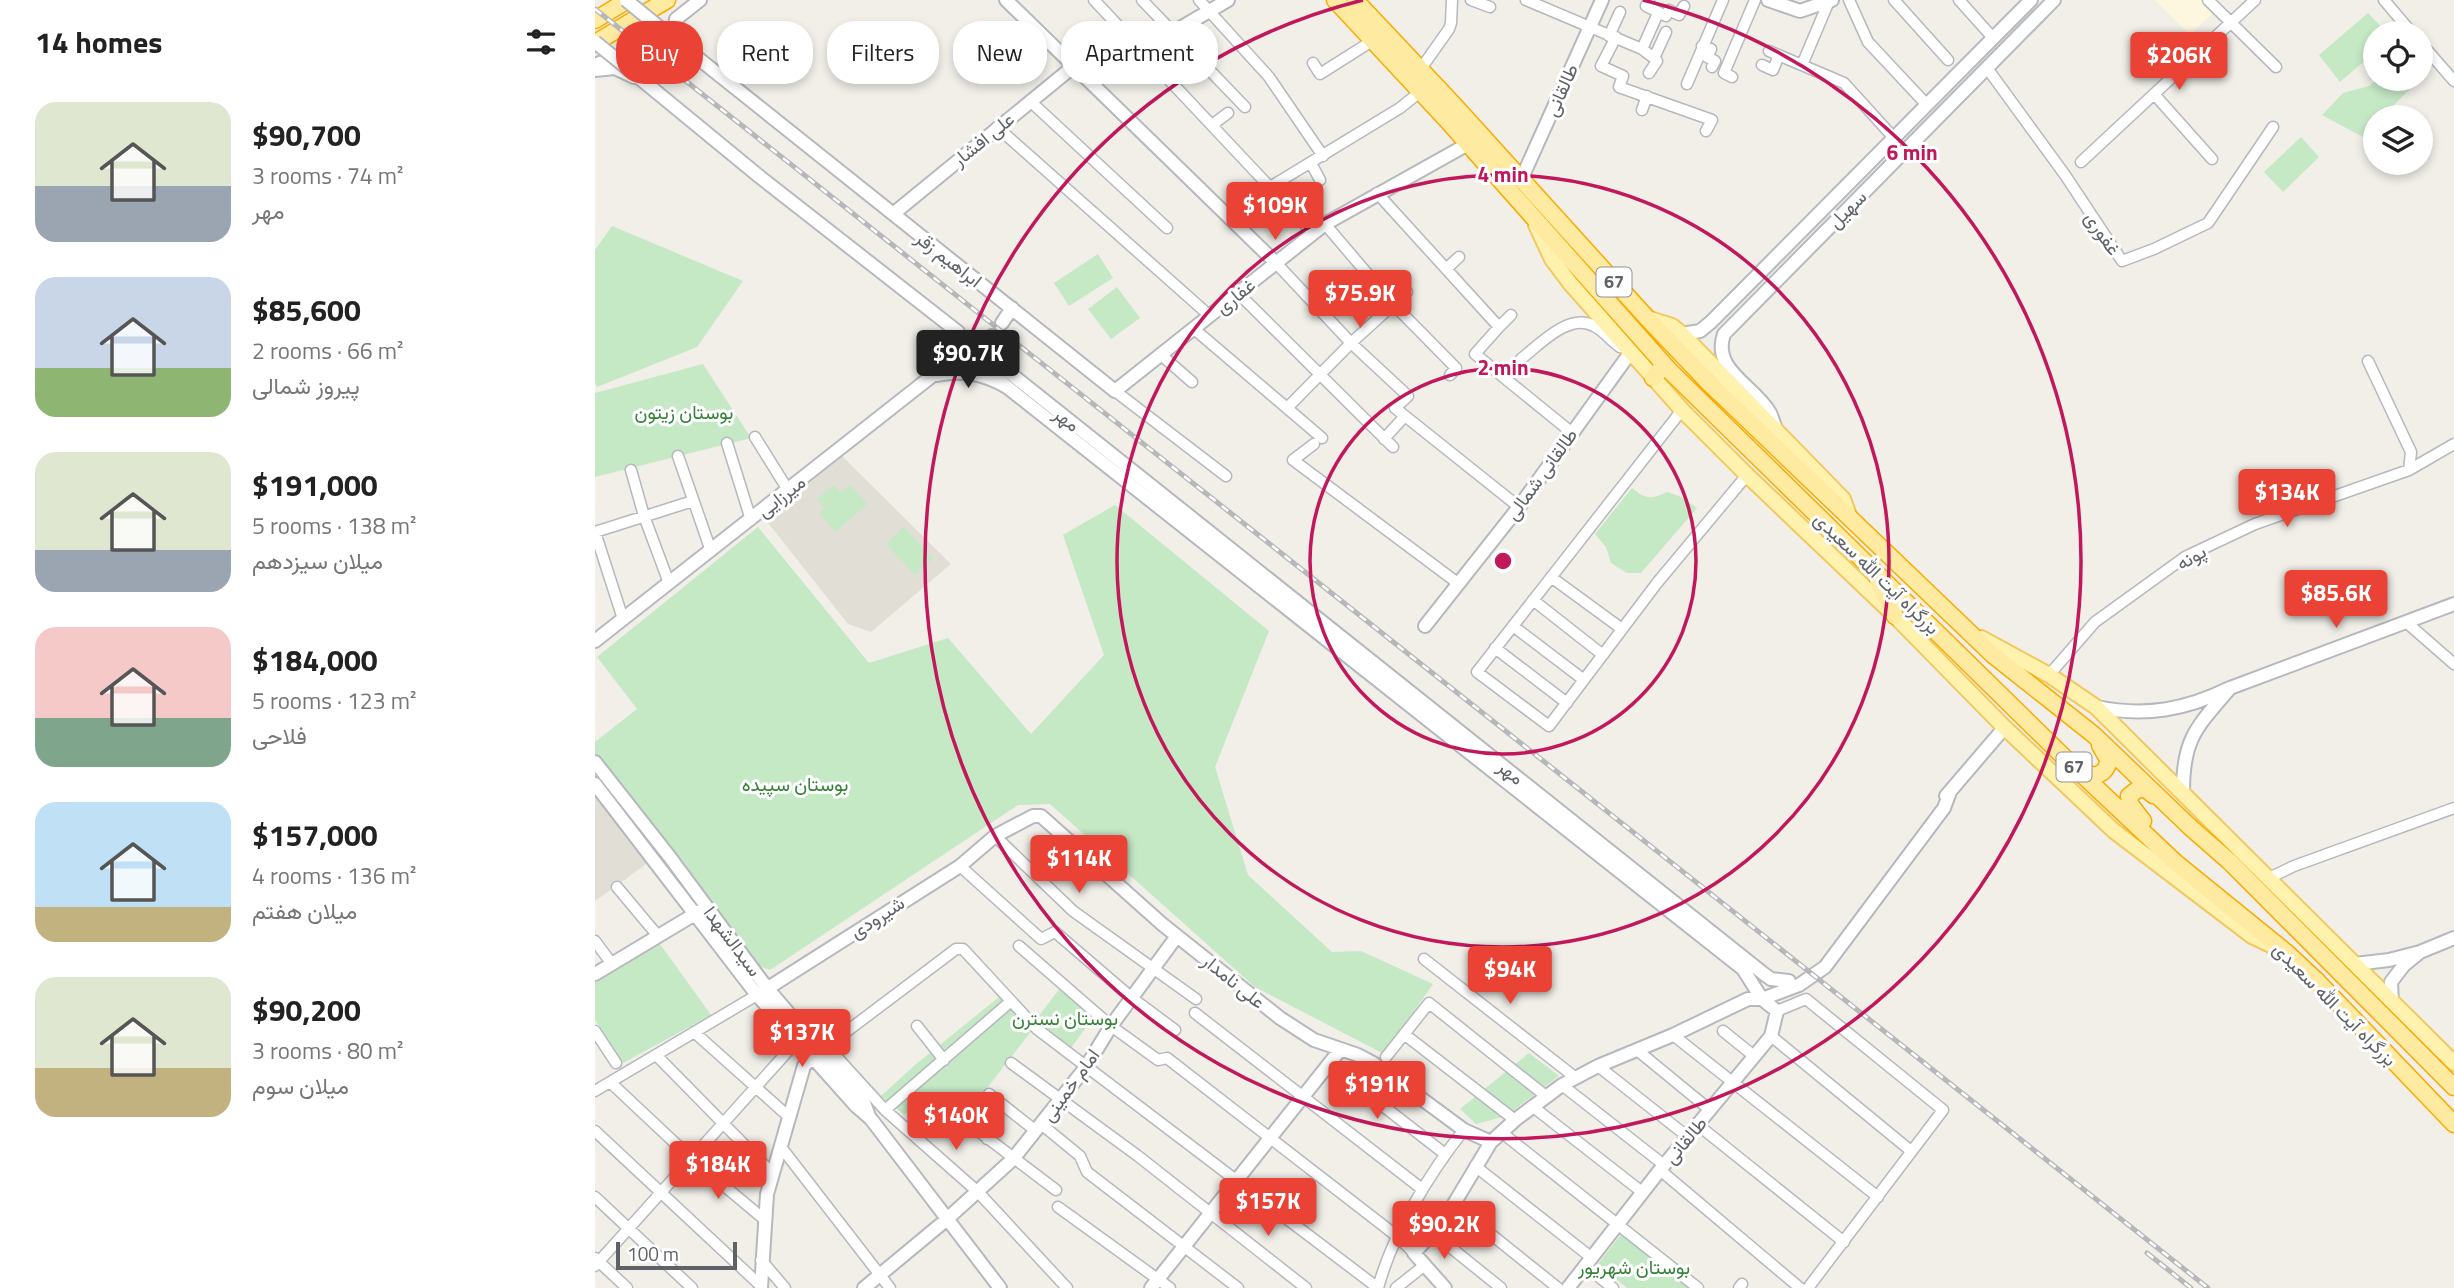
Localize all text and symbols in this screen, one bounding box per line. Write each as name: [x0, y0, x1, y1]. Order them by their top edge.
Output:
text: 14 homes: [35, 19, 162, 65]
chip: Buy: [616, 21, 703, 84]
chip: Rent: [717, 21, 813, 84]
chip: Filters: [827, 21, 939, 84]
chip: New: [953, 21, 1047, 84]
chip: Apartment: [1061, 21, 1218, 84]
map controls: [2363, 21, 2433, 175]
button: locate: [2363, 21, 2433, 91]
icon: filters: [522, 23, 560, 61]
pin: $206K: [2130, 32, 2228, 92]
text: $206K: [2146, 37, 2212, 72]
street label: طالقانی: [1536, 59, 1585, 121]
street label: علی افشار: [944, 104, 1020, 174]
button: layers: [2363, 105, 2433, 175]
text: $90,700: [252, 112, 361, 158]
icon: home: [91, 130, 175, 214]
text: 6 min: [1886, 136, 1938, 168]
text: 3 rooms · 74 m²: [252, 158, 403, 193]
text: 4 min: [1477, 158, 1529, 190]
pin: $109K: [1226, 182, 1324, 242]
street label: سهیل: [1821, 183, 1873, 235]
text: $109K: [1242, 187, 1308, 222]
text: مهر: [252, 193, 285, 228]
street label: غفوری: [2078, 205, 2129, 261]
street label: ابراهیم زقر: [909, 223, 989, 294]
road number: 67: [1597, 268, 1631, 296]
street label: غفاری: [1208, 270, 1261, 321]
pin: $75.9K: [1303, 270, 1417, 330]
text: $75.9K: [1324, 275, 1396, 310]
text: $85,600: [252, 287, 361, 333]
icon: home: [91, 305, 175, 389]
pin: $90.7K: [911, 330, 1025, 390]
text: 2 rooms · 66 m²: [252, 333, 403, 368]
text: $90.7K: [932, 335, 1004, 370]
text: 2 min: [1477, 351, 1529, 383]
text: پیروز شمالی: [252, 368, 360, 403]
park label: بوستان زیتون: [635, 397, 733, 426]
street label: مهر: [1047, 398, 1087, 438]
street label: طالقانی شمالی: [1497, 422, 1584, 526]
text: $191,000: [252, 462, 378, 508]
street label: میرزایی: [750, 467, 811, 524]
pin: $134K: [2238, 470, 2336, 529]
text: $134K: [2254, 474, 2320, 509]
icon: home: [91, 480, 175, 564]
street label: بزرگراه آیت الله سعیدی: [1808, 505, 1947, 641]
text: 5 rooms · 138 m²: [252, 508, 416, 543]
street label: پونه: [2170, 536, 2211, 577]
text: میلان سیزدهم: [252, 543, 383, 578]
centre of rings: [1491, 549, 1515, 573]
pin: $85.6K: [2279, 570, 2393, 630]
text: $85.6K: [2300, 575, 2372, 610]
text: $184,000: [252, 637, 378, 683]
icon: home: [91, 655, 175, 739]
text: 5 rooms · 123 m²: [252, 683, 416, 718]
text: فلاحی: [252, 718, 307, 753]
street label: مهر: [1491, 751, 1531, 791]
road number: 67: [2057, 752, 2091, 782]
park label: بوستان سپیده: [742, 769, 848, 798]
text: $157,000: [252, 812, 378, 858]
icon: home: [91, 830, 175, 914]
pin: $114K: [1030, 836, 1128, 895]
text: $114K: [1046, 840, 1112, 875]
text: 4 rooms · 136 m²: [252, 858, 416, 893]
street label: شیرودی: [843, 888, 910, 945]
text: میلان هفتم: [252, 893, 357, 928]
street label: سیدالشهدا: [697, 899, 770, 982]
street label: بزرگراه آیت الله سعیدی: [2266, 935, 2404, 1073]
street label: علی نامدار: [1196, 945, 1272, 1015]
pin: $94K: [1469, 946, 1551, 1006]
text: $94K: [1484, 951, 1536, 986]
text: $90,200: [252, 987, 361, 1033]
park label: بوستان نسترن: [1012, 1003, 1118, 1032]
icon: home: [91, 1005, 175, 1089]
pin: $137K: [753, 1010, 851, 1069]
text: $137K: [769, 1014, 835, 1049]
text: 3 rooms · 80 m²: [252, 1033, 403, 1068]
street label: امام خمینی: [1033, 1042, 1106, 1127]
pin: $191K: [1328, 1062, 1426, 1121]
text: $191K: [1344, 1066, 1410, 1101]
text: میلان سوم: [252, 1068, 349, 1103]
pin: $140K: [907, 1092, 1005, 1152]
text: $140K: [923, 1097, 989, 1132]
street label: طالقانی: [1656, 1109, 1713, 1170]
pin: $184K: [669, 1142, 767, 1201]
text: $184K: [685, 1146, 751, 1181]
pin: $157K: [1219, 1178, 1317, 1238]
text: $157K: [1235, 1183, 1301, 1218]
pin: $90.2K: [1387, 1202, 1501, 1261]
text: $90.2K: [1408, 1206, 1480, 1241]
scale bar: [616, 1239, 737, 1271]
text: 100 m: [627, 1239, 679, 1268]
park label: بوستان شهریور: [1577, 1252, 1690, 1281]

